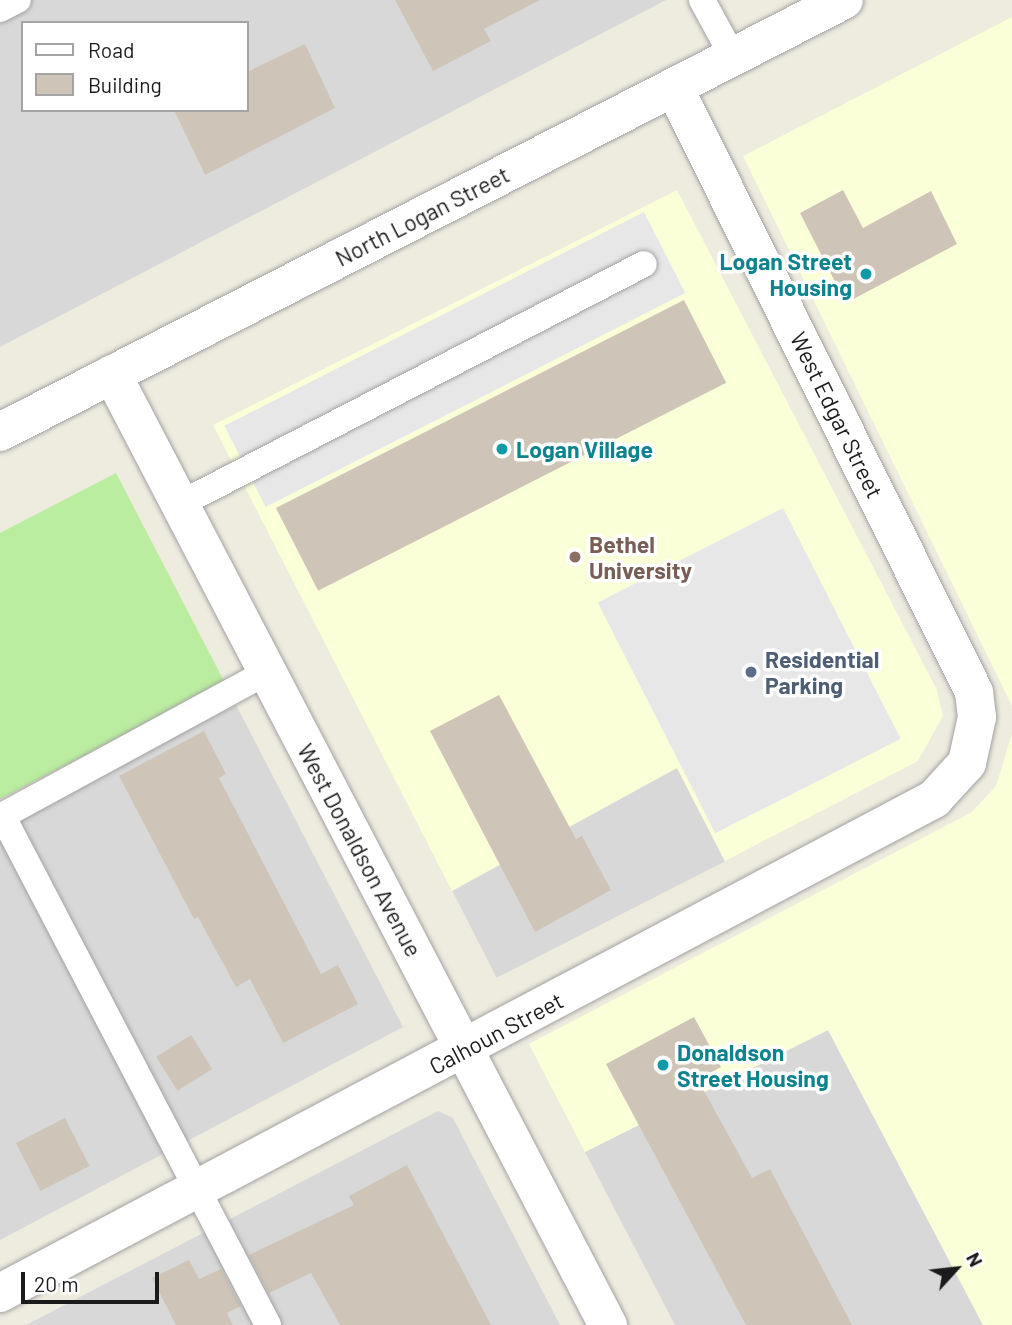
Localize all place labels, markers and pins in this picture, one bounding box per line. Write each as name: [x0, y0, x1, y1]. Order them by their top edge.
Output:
place label: Logan Street Housing: [719, 247, 852, 301]
marker: Logan Street Housing: [858, 266, 874, 282]
place label: Logan Village: [516, 435, 653, 463]
marker: Logan Village: [494, 441, 510, 457]
place label: Bethel University: [589, 530, 692, 584]
marker: Bethel University: [567, 549, 583, 565]
place label: Residential Parking: [765, 645, 879, 699]
marker: Residential Parking: [743, 664, 759, 680]
place label: Donaldson Street Housing: [677, 1038, 829, 1092]
marker: Donaldson Street Housing: [655, 1057, 671, 1073]

